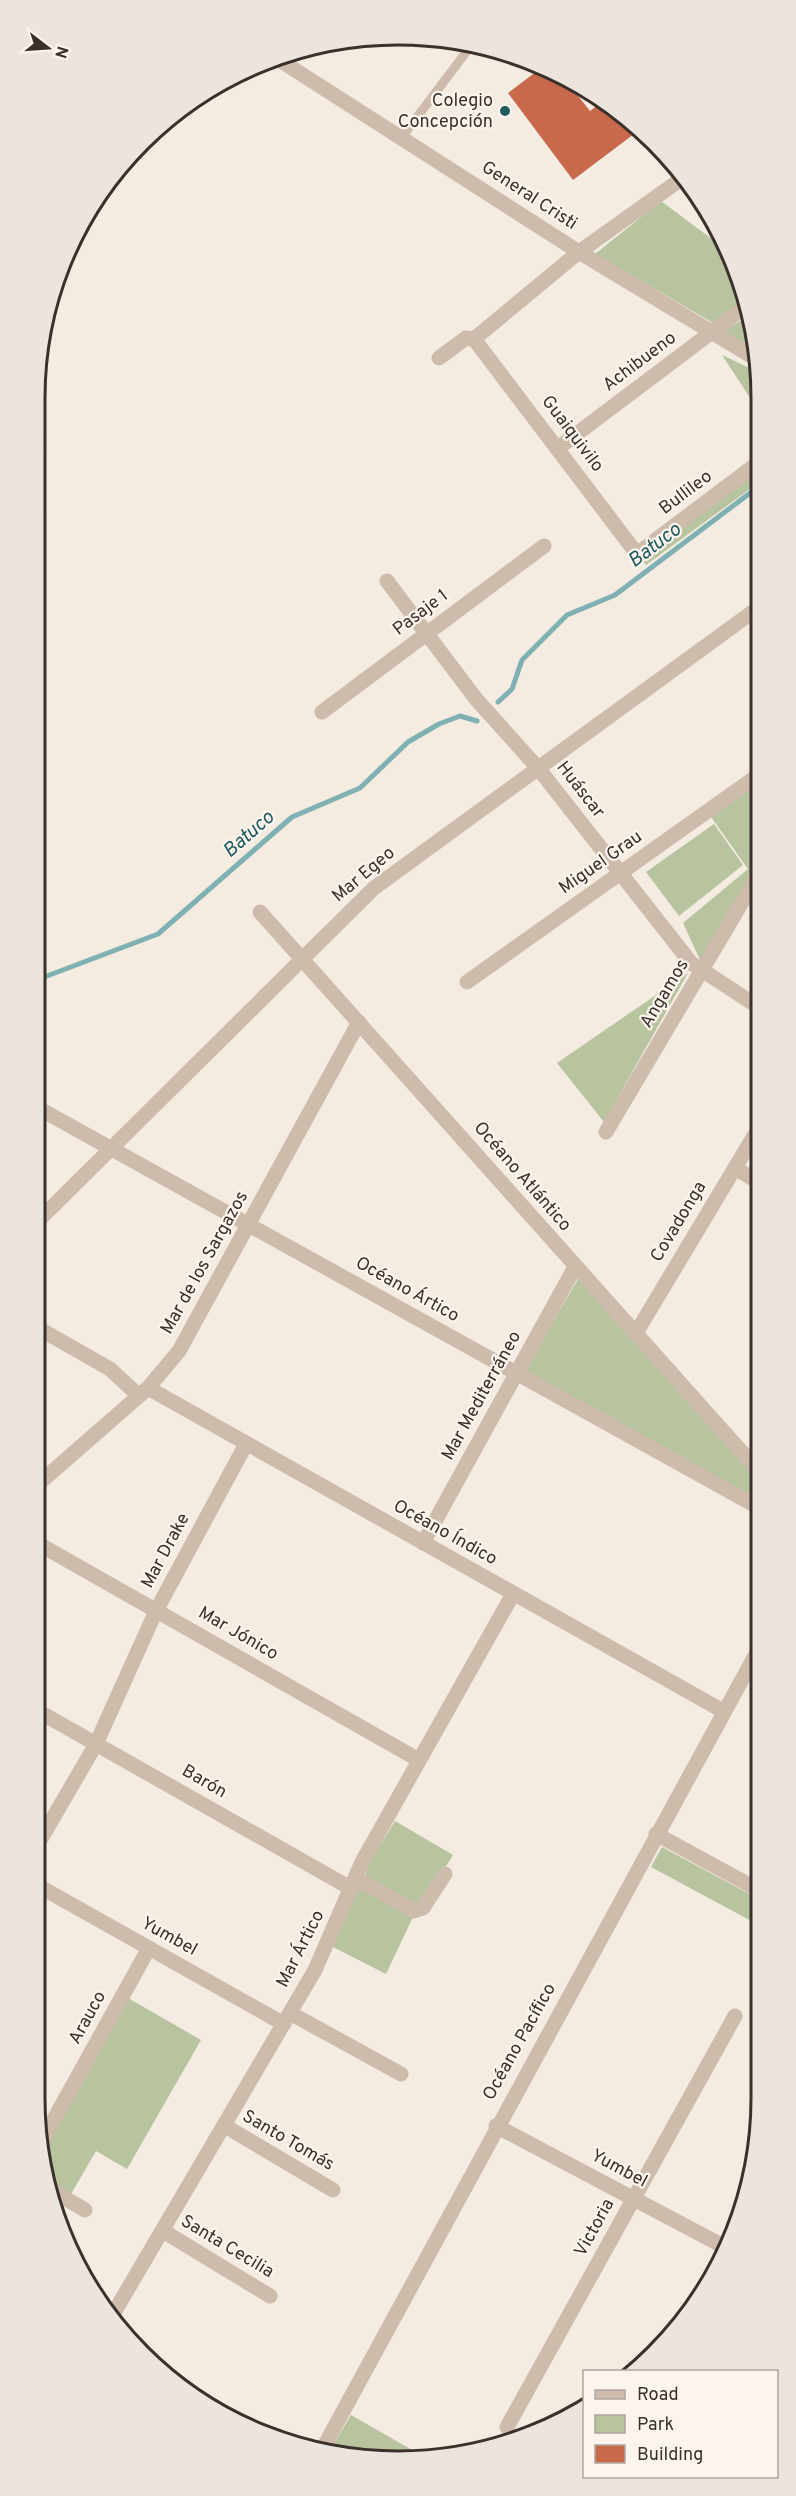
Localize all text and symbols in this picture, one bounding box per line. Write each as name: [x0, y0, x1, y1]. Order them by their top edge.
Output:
north arrow: [18, 18, 78, 78]
text: N: [49, 43, 72, 60]
place label: Colegio Concepción: [398, 90, 493, 134]
marker: Colegio Concepción: [498, 104, 512, 118]
street label: General Cristi: [477, 156, 581, 236]
street label: Achibueno: [599, 327, 681, 397]
street label: Guaiquivilo: [536, 391, 608, 477]
street label: Bullileo: [655, 466, 717, 520]
water label: Batuco: [623, 517, 687, 574]
street label: Pasaje 1: [389, 585, 453, 641]
street label: Huáscar: [551, 757, 609, 823]
water label: Batuco: [218, 805, 280, 864]
street label: Miguel Grau: [555, 826, 647, 900]
street label: Mar Egeo: [328, 842, 400, 908]
street label: Angamos: [635, 955, 695, 1033]
street label: Océano Atlántico: [468, 1117, 576, 1237]
street label: Covadonga: [646, 1177, 712, 1267]
street label: Mar de los Sargazos: [156, 1187, 254, 1339]
street label: Océano Ártico: [351, 1250, 464, 1328]
street label: Mar Mediterráneo: [437, 1327, 527, 1465]
street label: Océano Índico: [389, 1493, 502, 1571]
street label: Mar Drake: [137, 1509, 195, 1593]
street label: Mar Jónico: [194, 1602, 282, 1666]
street label: Barón: [177, 1760, 231, 1804]
street label: Mar Ártico: [270, 1906, 330, 1992]
street label: Yumbel: [137, 1912, 201, 1962]
street label: Océano Pacífico: [478, 1979, 562, 2105]
street label: Arauco: [64, 1987, 112, 2049]
street label: Santo Tomás: [238, 2105, 338, 2177]
street label: Yumbel: [587, 2145, 651, 2193]
street label: Victoria: [570, 2195, 620, 2261]
street label: Santa Cecilia: [176, 2210, 278, 2284]
legend: [583, 2370, 778, 2478]
text: Road: [637, 2384, 679, 2407]
text: Park: [637, 2414, 674, 2437]
text: Building: [637, 2444, 703, 2467]

